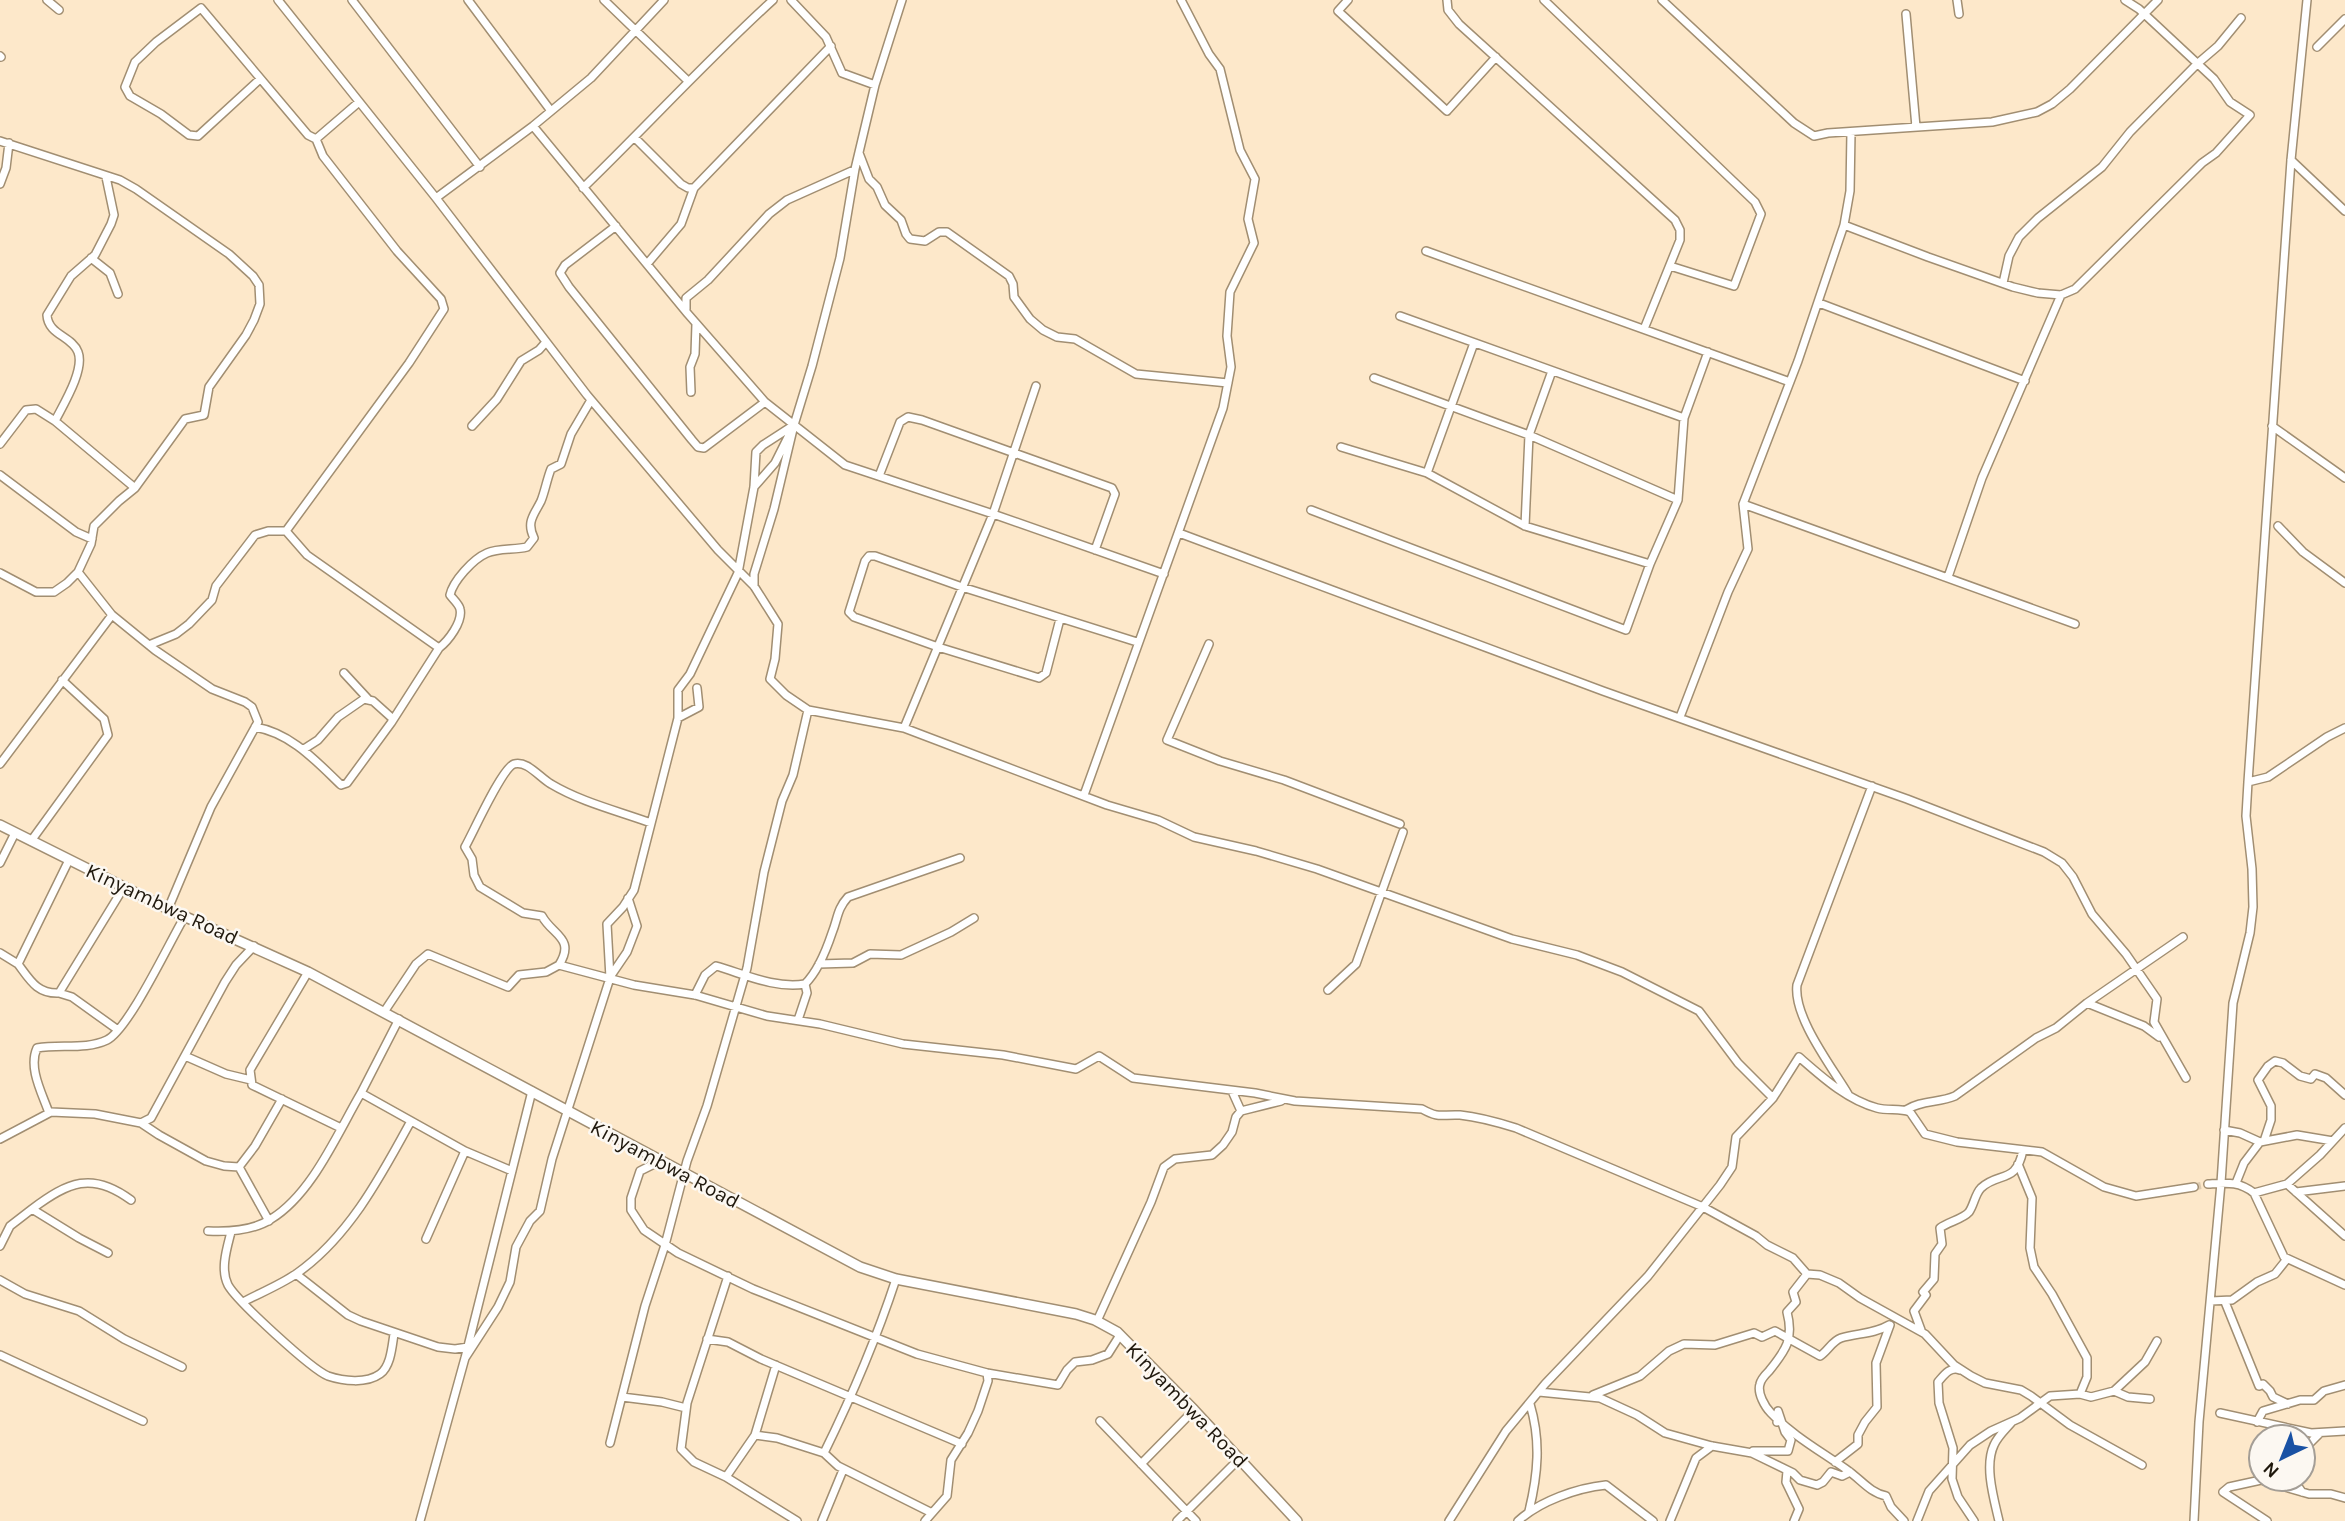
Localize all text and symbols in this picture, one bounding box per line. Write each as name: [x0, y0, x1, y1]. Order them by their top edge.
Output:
street label: Kinyambwa Road: [82, 858, 242, 950]
street label: Kinyambwa Road: [586, 1115, 744, 1213]
street label: Kinyambwa Road: [1121, 1337, 1253, 1473]
north arrow: [2247, 1423, 2317, 1493]
text: N: [2259, 1457, 2284, 1482]

